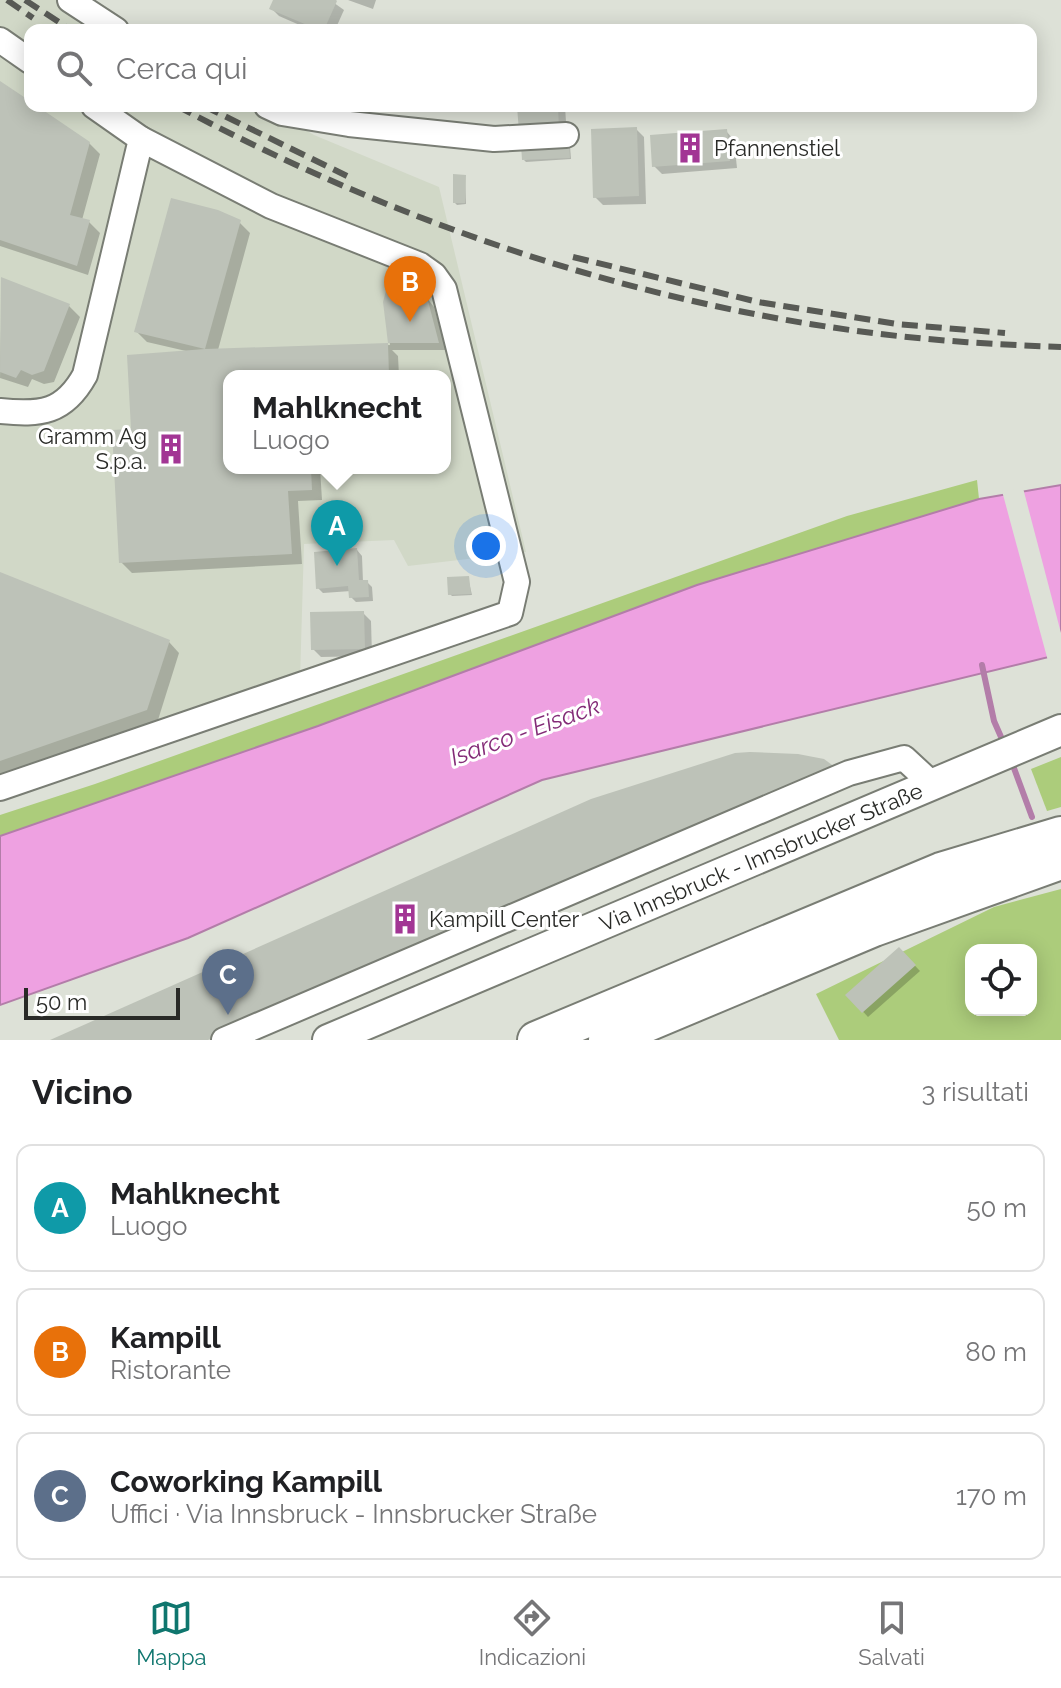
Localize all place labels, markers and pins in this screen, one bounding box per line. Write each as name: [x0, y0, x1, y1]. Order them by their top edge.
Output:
building icon: Pfannenstiel: [673, 131, 707, 165]
place label: Pfannenstiel: [714, 135, 840, 161]
pin: B: [384, 256, 436, 322]
place label: Gramm Ag S.p.a.: [38, 423, 147, 474]
building icon: Gramm Ag S.p.a.: [154, 432, 188, 466]
pin: A: [311, 500, 363, 566]
building icon: Kampill Center: [388, 902, 422, 936]
place label: Kampill Center: [429, 906, 579, 932]
pin: C: [202, 949, 254, 1015]

